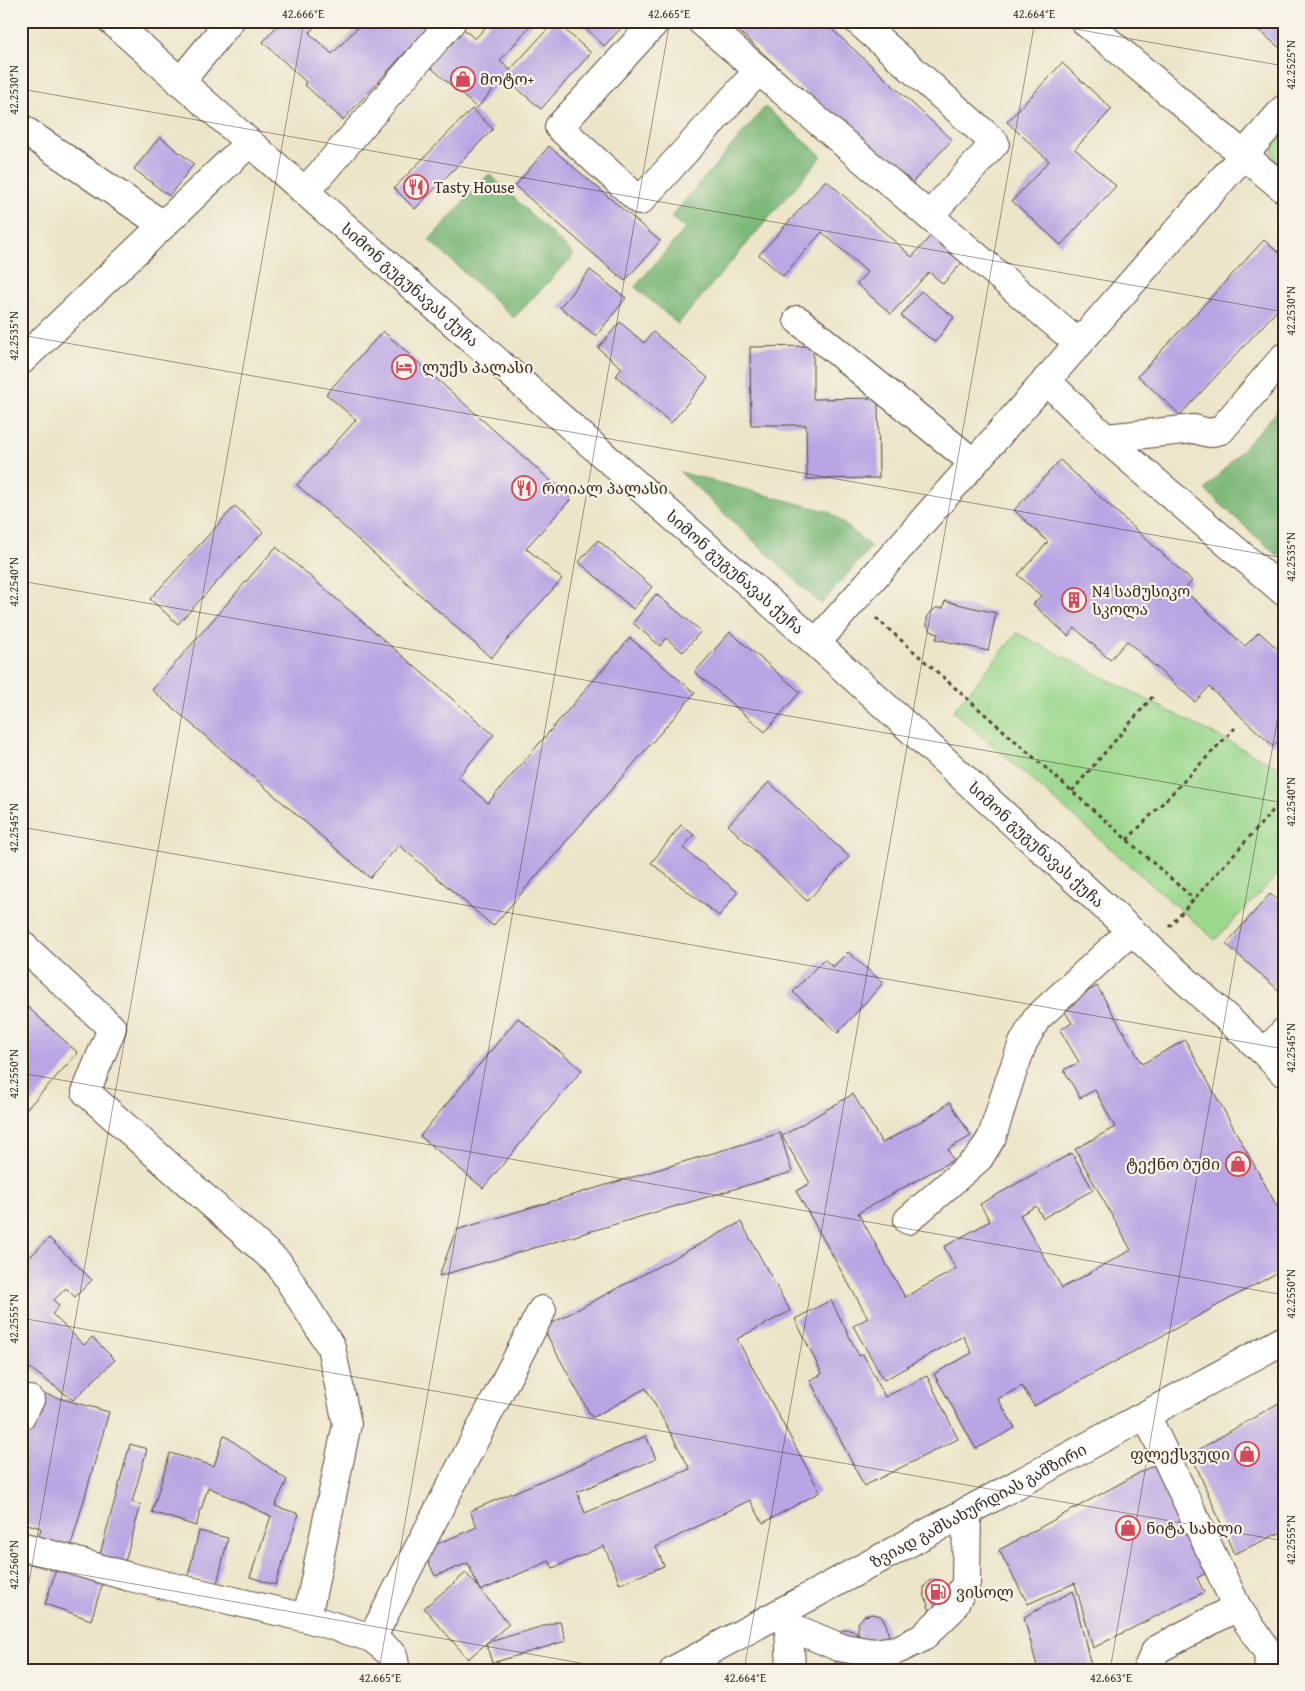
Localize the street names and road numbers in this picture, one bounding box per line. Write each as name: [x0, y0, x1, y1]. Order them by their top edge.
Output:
street label: სიმონ გუგუნავას ქუჩა: [336, 217, 485, 352]
street label: სიმონ გუგუნავას ქუჩა: [661, 504, 810, 640]
street label: სიმონ გუგუნავას ქუჩა: [963, 776, 1110, 913]
street label: ზვიად გამსახურდიას გამზირი: [866, 1437, 1091, 1574]

